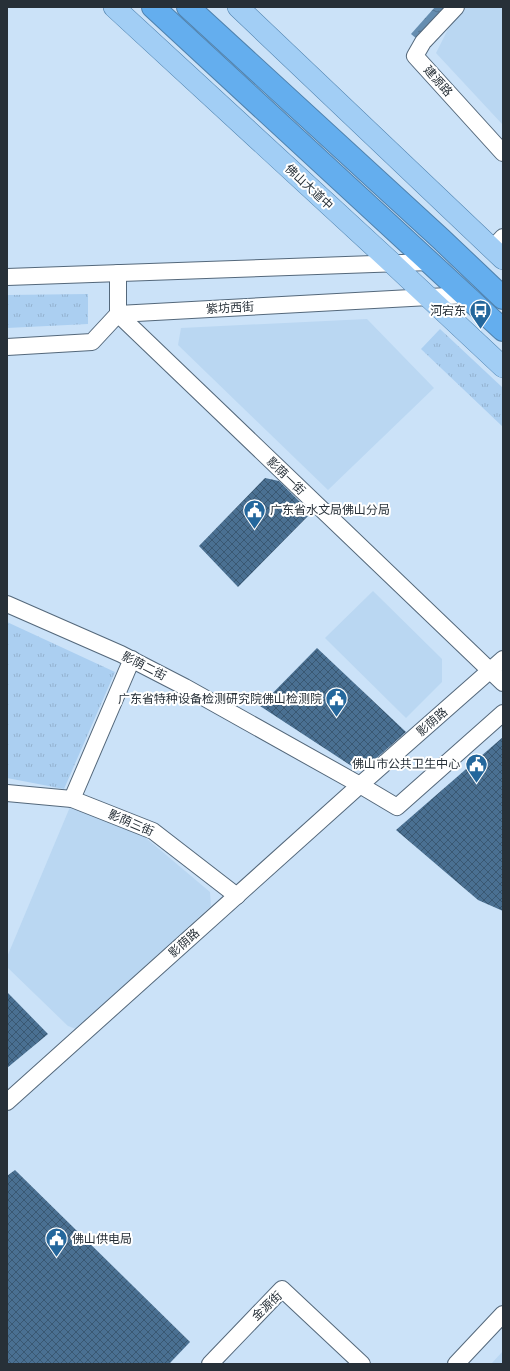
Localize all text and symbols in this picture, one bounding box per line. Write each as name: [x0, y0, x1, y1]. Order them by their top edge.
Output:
street label: 建源路: [421, 63, 455, 98]
street label: 佛山大道中: [283, 161, 336, 212]
bus stop icon: 河宕东: [468, 298, 494, 331]
street label: 紫坊西街: [206, 300, 254, 315]
place label: 河宕东: [430, 304, 466, 317]
street label: 影荫一街: [265, 454, 308, 497]
public building icon: 广东省水文局佛山分局: [241, 497, 267, 530]
place label: 广东省水文局佛山分局: [270, 503, 390, 516]
street label: 影荫二街: [120, 649, 169, 682]
public building icon: 广东省特种设备检测研究院佛山检测院: [324, 686, 350, 719]
place label: 广东省特种设备检测研究院佛山检测院: [118, 692, 322, 705]
street label: 影荫路: [414, 705, 450, 738]
public building icon: 佛山市公共卫生中心: [463, 751, 489, 784]
place label: 佛山市公共卫生中心: [352, 757, 460, 770]
street label: 影荫三街: [107, 807, 156, 838]
street label: 影荫路: [166, 926, 201, 960]
public building icon: 佛山供电局: [43, 1226, 69, 1259]
place label: 佛山供电局: [72, 1232, 132, 1245]
street label: 金源街: [249, 1289, 284, 1323]

